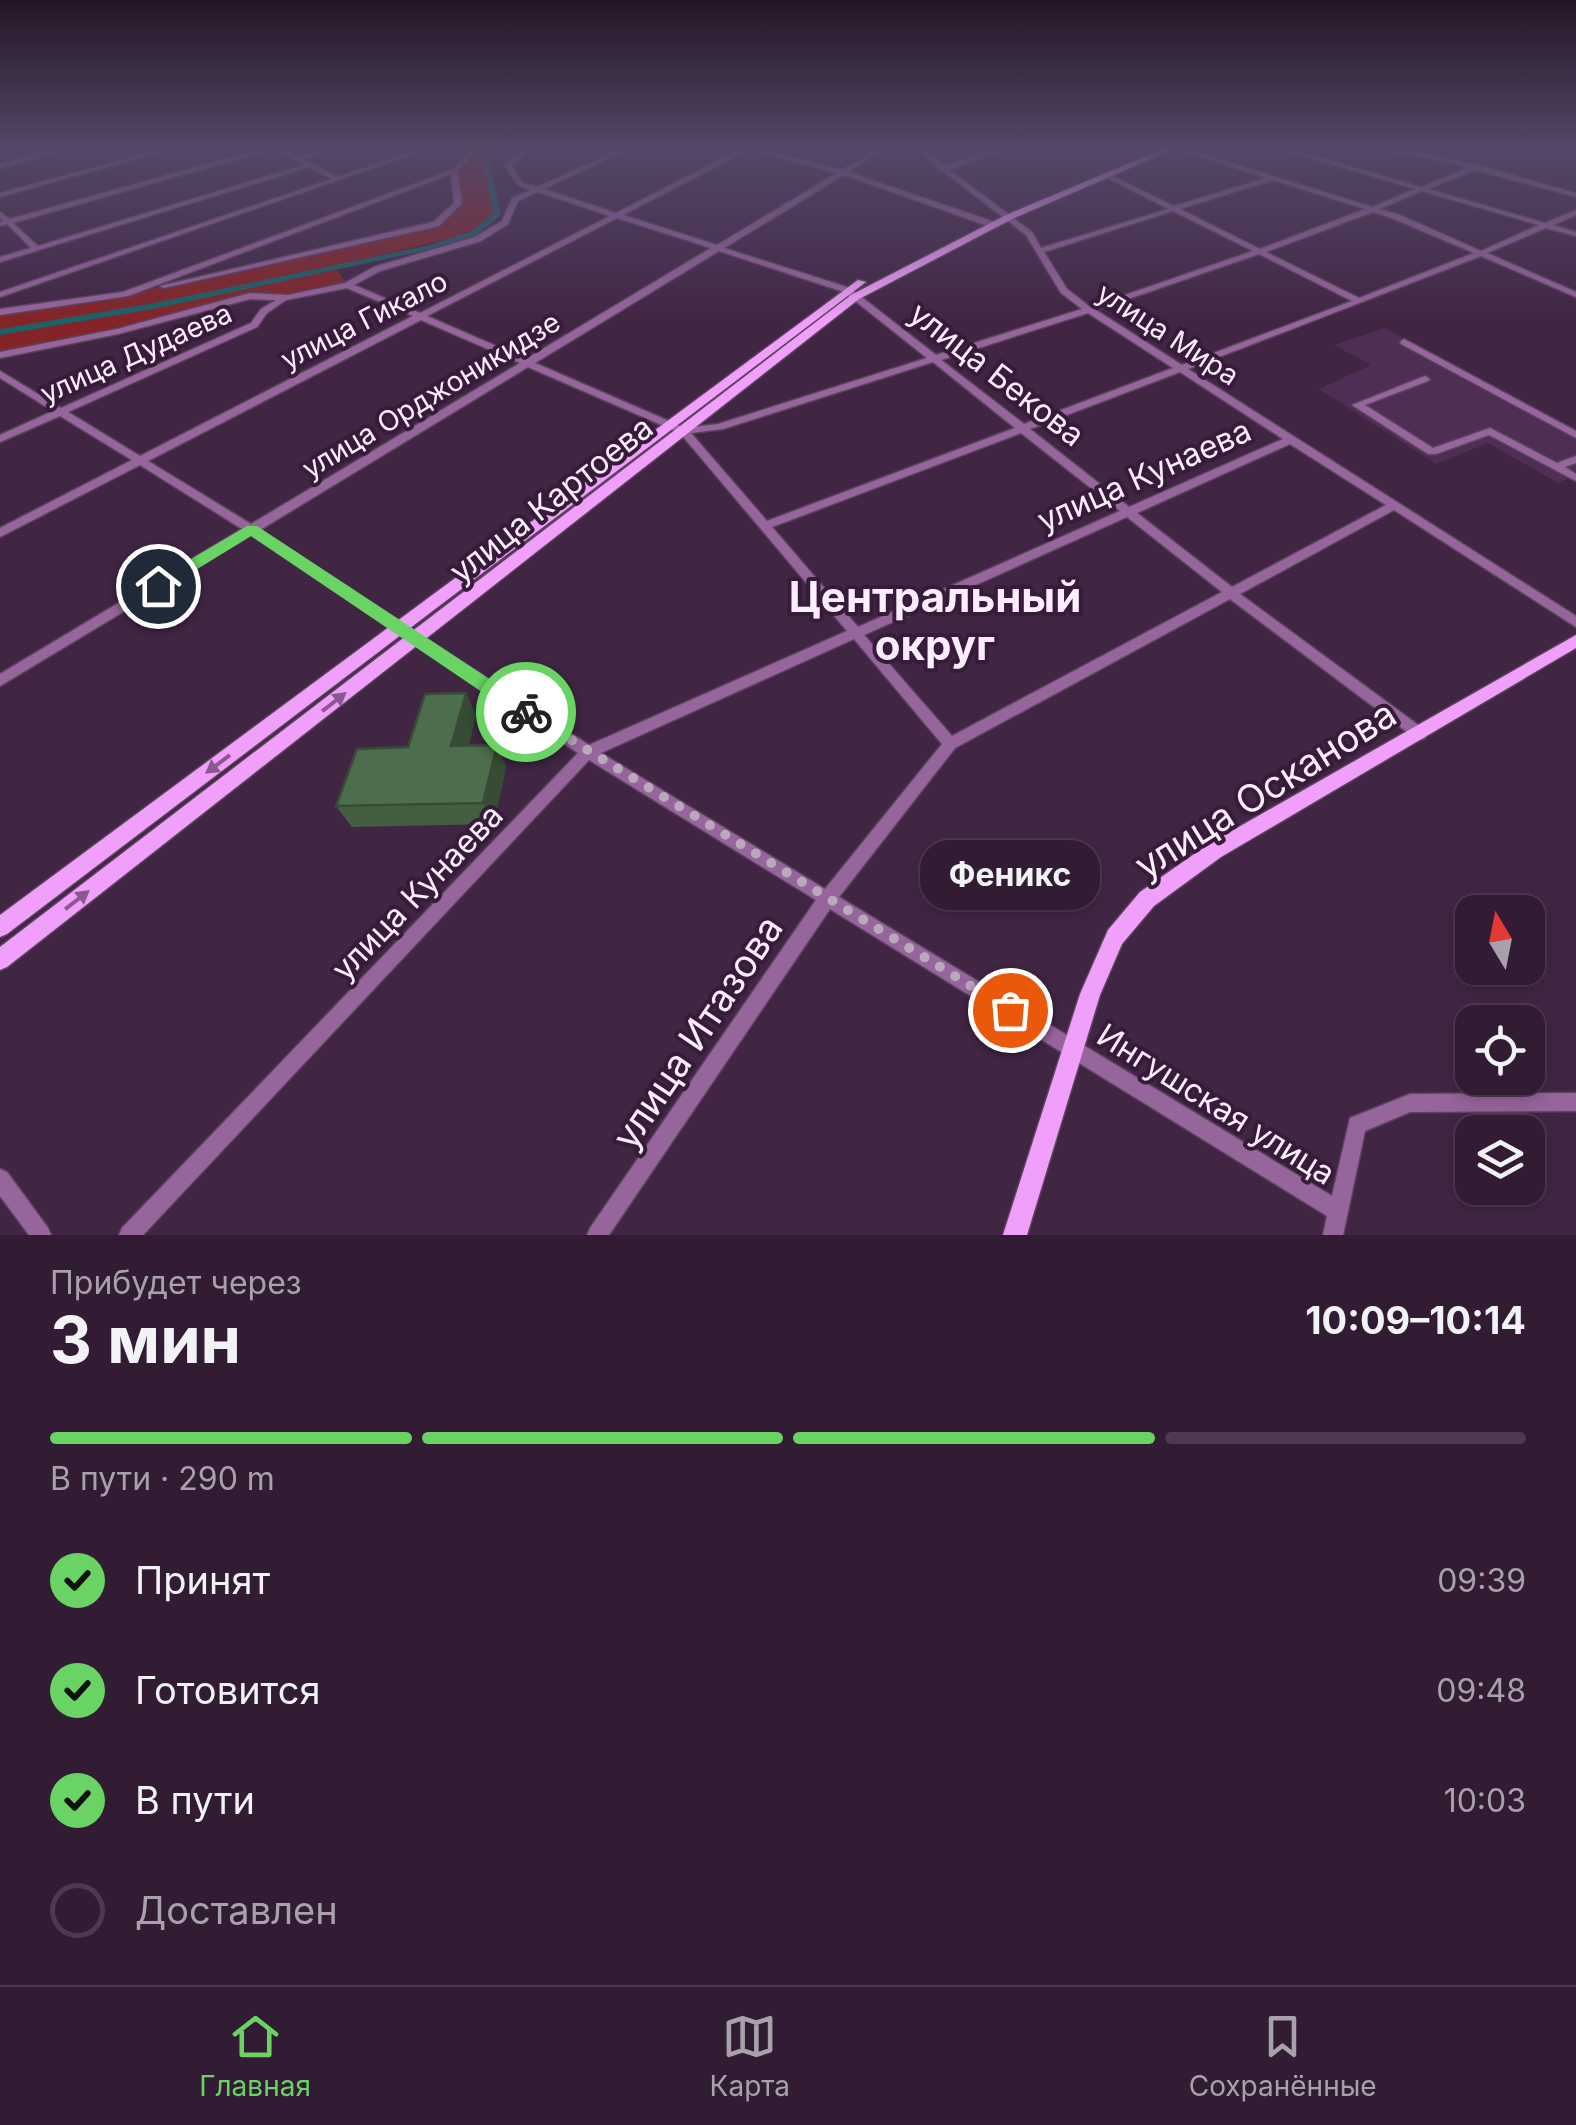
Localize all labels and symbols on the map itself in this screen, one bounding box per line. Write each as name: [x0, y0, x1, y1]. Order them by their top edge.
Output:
street label: улица Гикало: [275, 263, 453, 377]
street label: улица Мира: [1091, 276, 1245, 392]
street label: улица Бекова: [902, 294, 1092, 454]
street label: улица Дудаева: [35, 296, 237, 410]
street label: улица Орджоникидзе: [296, 304, 566, 486]
street label: улица Картоева: [442, 408, 660, 590]
street label: улица Кунаева: [1031, 410, 1257, 540]
pin: [116, 544, 201, 629]
district label: Центральный округ: [789, 571, 1081, 670]
courier: [476, 662, 576, 762]
street label: улица Осканова: [1126, 690, 1404, 888]
one-way arrow: [322, 692, 347, 713]
one-way arrow: [205, 753, 231, 773]
street label: улица Кунаева: [323, 796, 511, 988]
callout: Феникс: [920, 840, 1100, 910]
one-way arrow: [64, 891, 90, 911]
north arrow: [1455, 895, 1545, 985]
street label: улица Итазова: [602, 907, 792, 1157]
pin: [968, 968, 1053, 1053]
street label: Ингушская улица: [1090, 1015, 1342, 1193]

